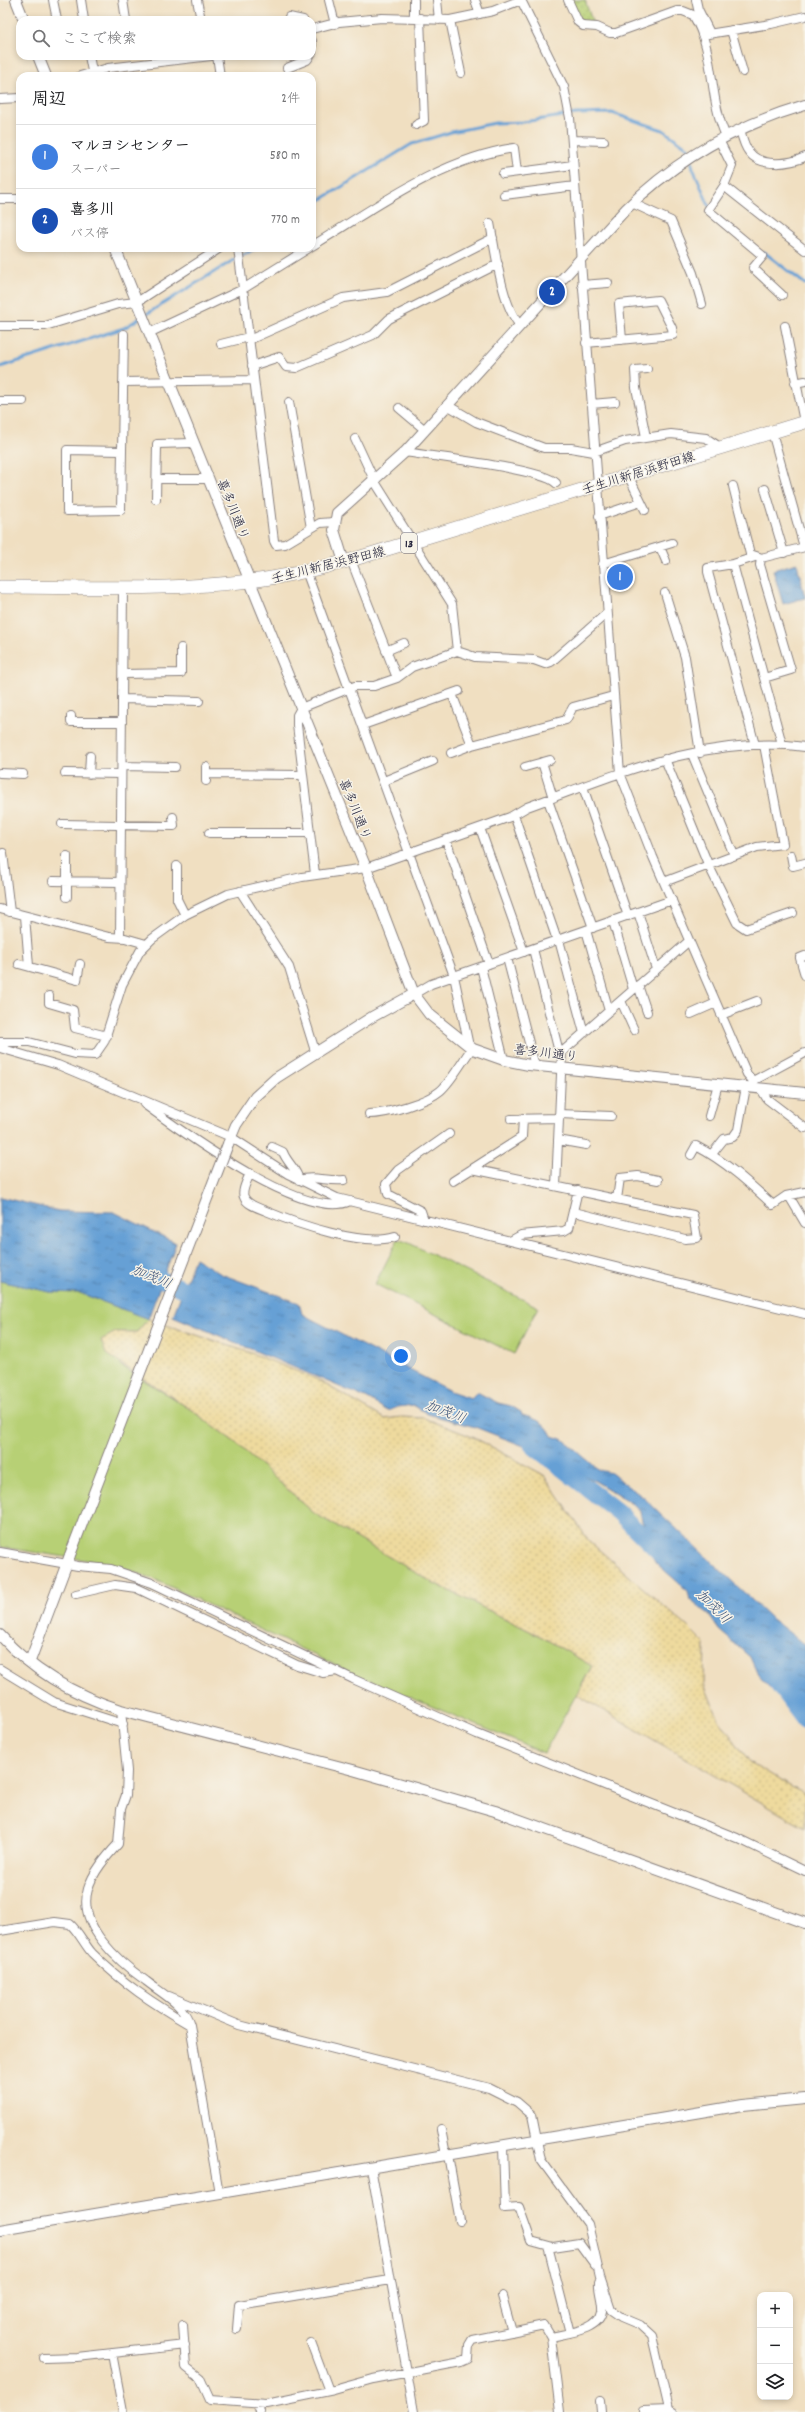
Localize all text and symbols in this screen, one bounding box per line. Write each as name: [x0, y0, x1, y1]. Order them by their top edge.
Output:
search box: [16, 16, 316, 60]
icon: search: [30, 27, 52, 49]
text: ここで検索: [62, 29, 137, 51]
text: 周辺: [32, 89, 66, 113]
text: 2件: [281, 90, 300, 109]
text: マルヨシセンター: [70, 136, 190, 158]
text: 1: [44, 147, 46, 166]
text: 580 m: [270, 147, 300, 166]
text: スーパー: [70, 161, 121, 180]
text: 喜多川: [70, 200, 115, 222]
text: 2: [42, 211, 48, 230]
text: 770 m: [271, 211, 300, 230]
text: バス停: [70, 225, 109, 244]
pin: 2: [539, 277, 565, 307]
street label: 壬生川新居浜野田線: [580, 448, 698, 501]
street label: 喜多川通り: [211, 476, 253, 544]
road number: 13: [401, 533, 417, 553]
street label: 壬生川新居浜野田線: [270, 543, 389, 590]
pin: 1: [607, 562, 633, 592]
street label: 喜多川通り: [333, 776, 375, 844]
street label: 喜多川通り: [512, 1041, 579, 1068]
water label: 加茂川: [128, 1260, 174, 1295]
your location: [391, 1346, 411, 1366]
water label: 加茂川: [422, 1396, 468, 1430]
water label: 加茂川: [691, 1585, 735, 1629]
map controls: [757, 2292, 793, 2400]
button: +: [757, 2292, 793, 2328]
button: −: [757, 2328, 793, 2364]
button: layers: [757, 2364, 793, 2400]

